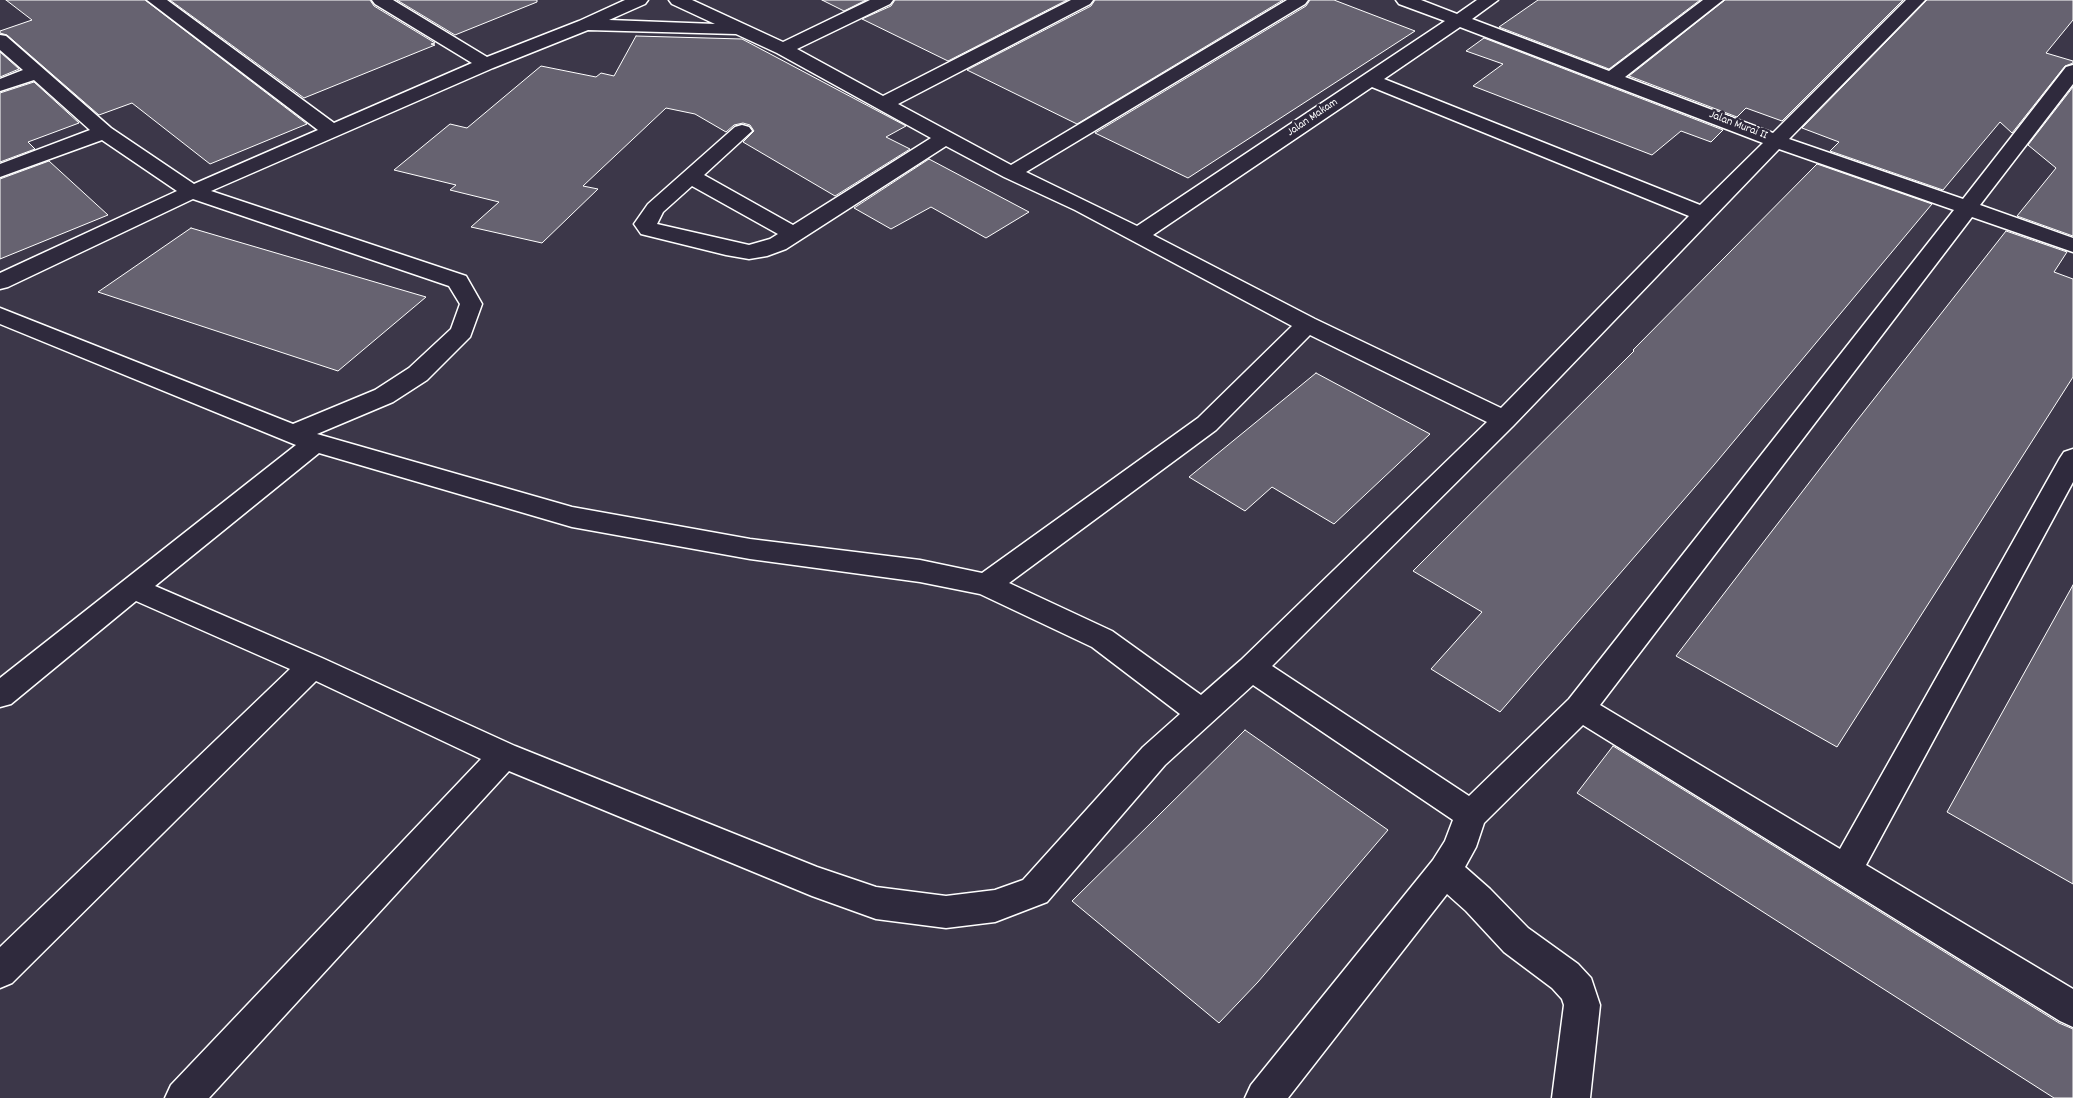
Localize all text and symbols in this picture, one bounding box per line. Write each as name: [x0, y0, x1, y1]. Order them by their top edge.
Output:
street label: Jalan Makam: [1285, 96, 1341, 140]
street label: Jalan Murai II: [1707, 108, 1769, 144]

